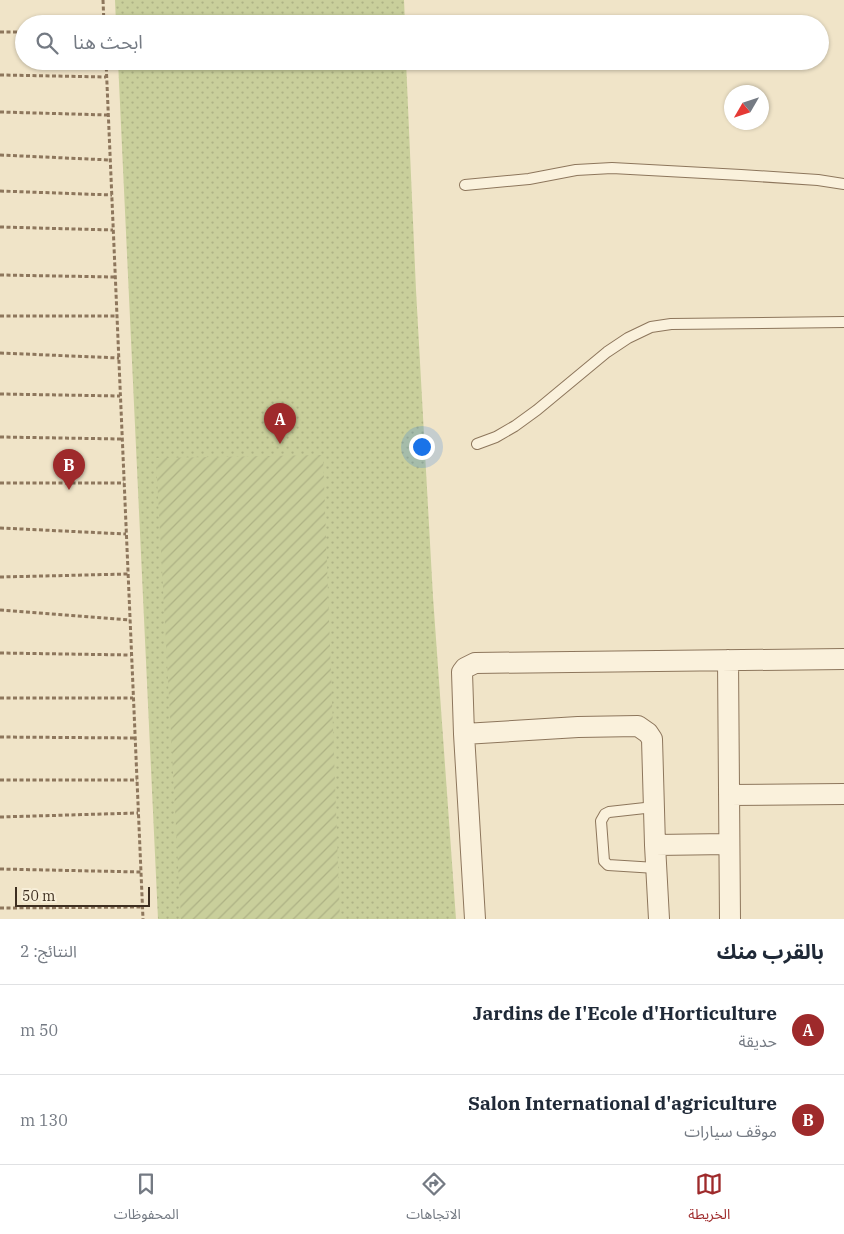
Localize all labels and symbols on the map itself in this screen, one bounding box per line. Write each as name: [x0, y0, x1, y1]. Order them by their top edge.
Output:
north arrow: [724, 85, 769, 130]
pin: A: [264, 403, 296, 444]
your location: [409, 434, 435, 460]
pin: B: [53, 449, 85, 490]
scale bar: [15, 884, 150, 907]

